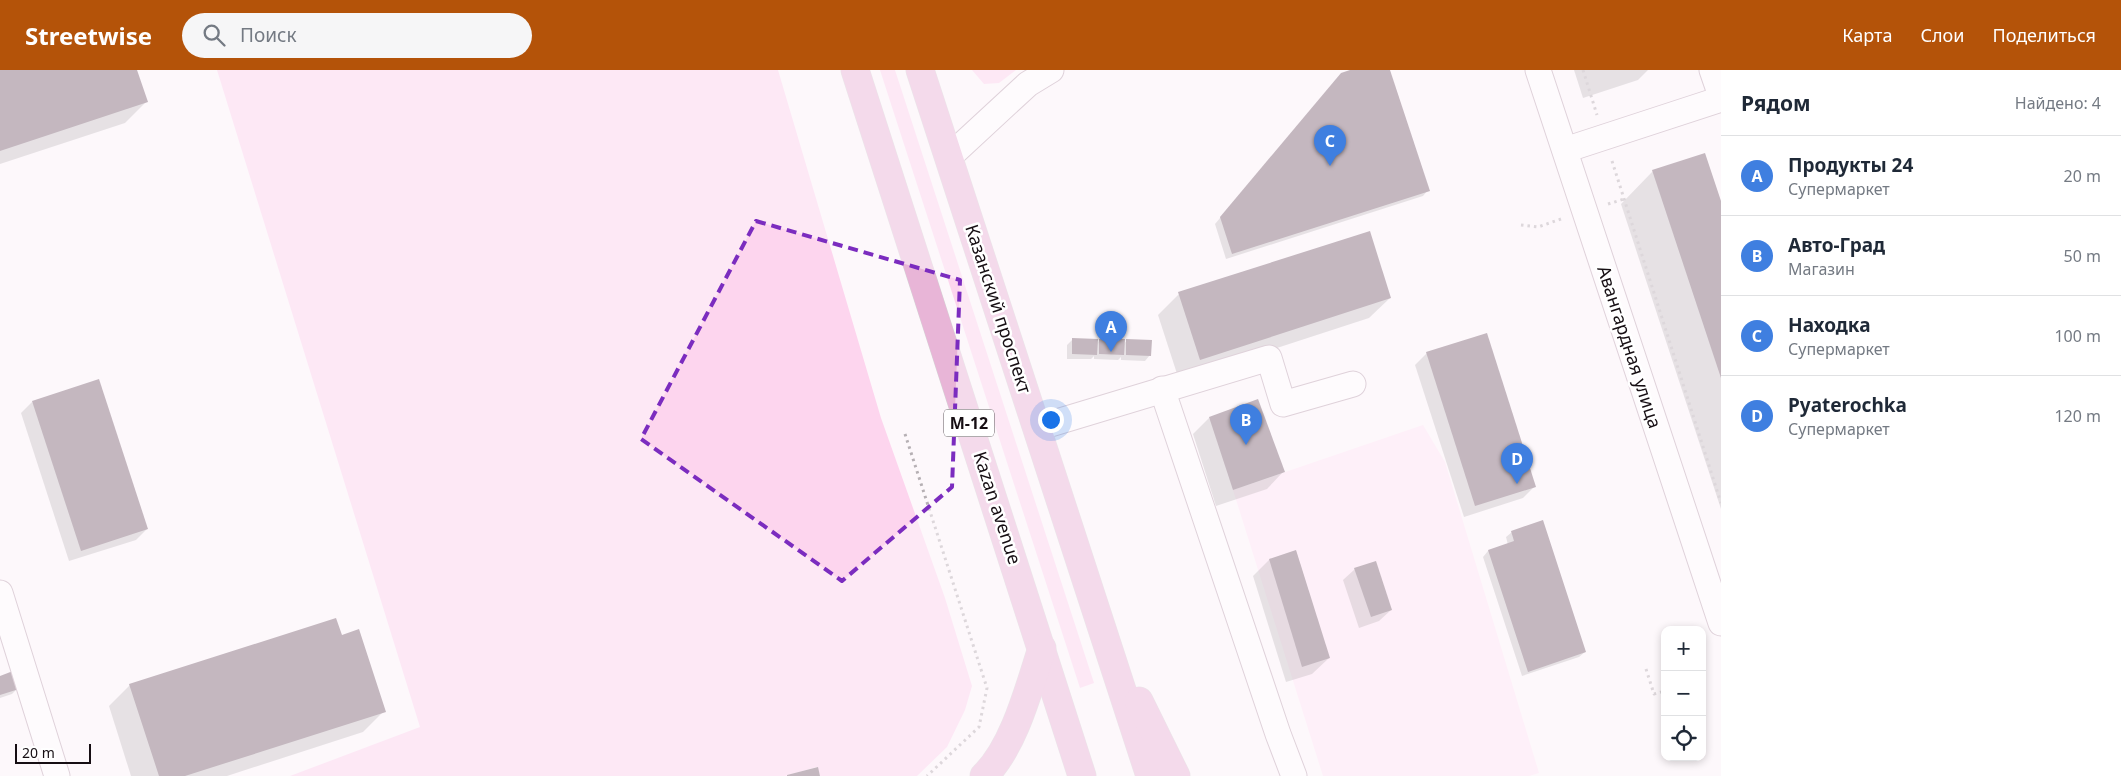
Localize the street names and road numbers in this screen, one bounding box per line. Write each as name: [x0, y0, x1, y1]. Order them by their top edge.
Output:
street label: Казанский проспект: [960, 221, 1038, 397]
street label: Авангардная улица: [1592, 262, 1668, 431]
road number: М-12: [944, 409, 994, 436]
street label: Kazan avenue: [968, 448, 1028, 567]

